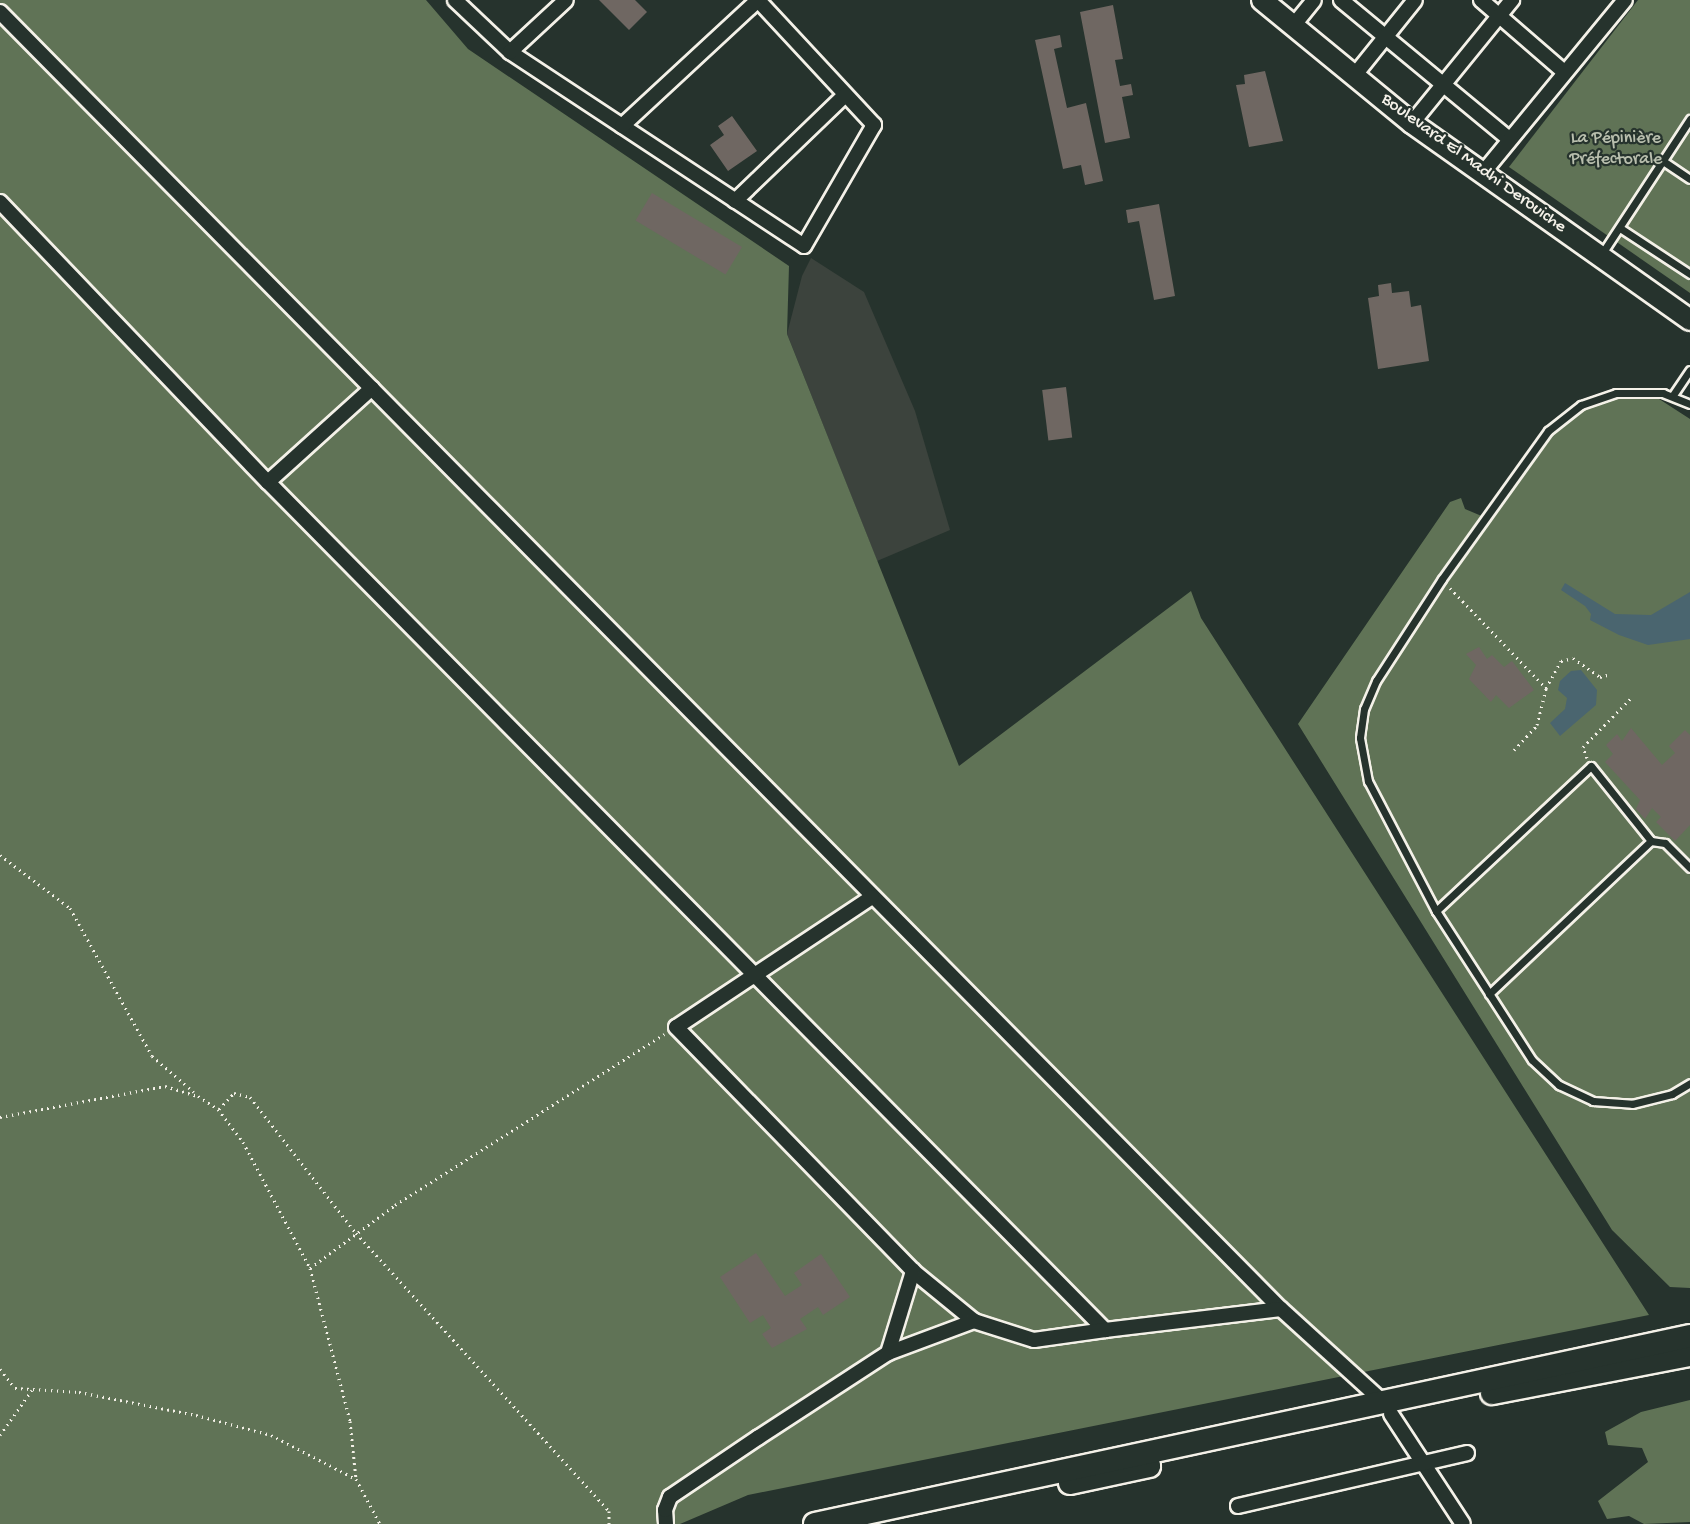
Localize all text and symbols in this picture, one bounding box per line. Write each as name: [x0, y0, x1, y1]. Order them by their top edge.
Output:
street label: Boulevard El Madhi Derouiche: [1376, 89, 1570, 239]
park label: La Pépinière Préfectorale: [1570, 129, 1662, 172]

